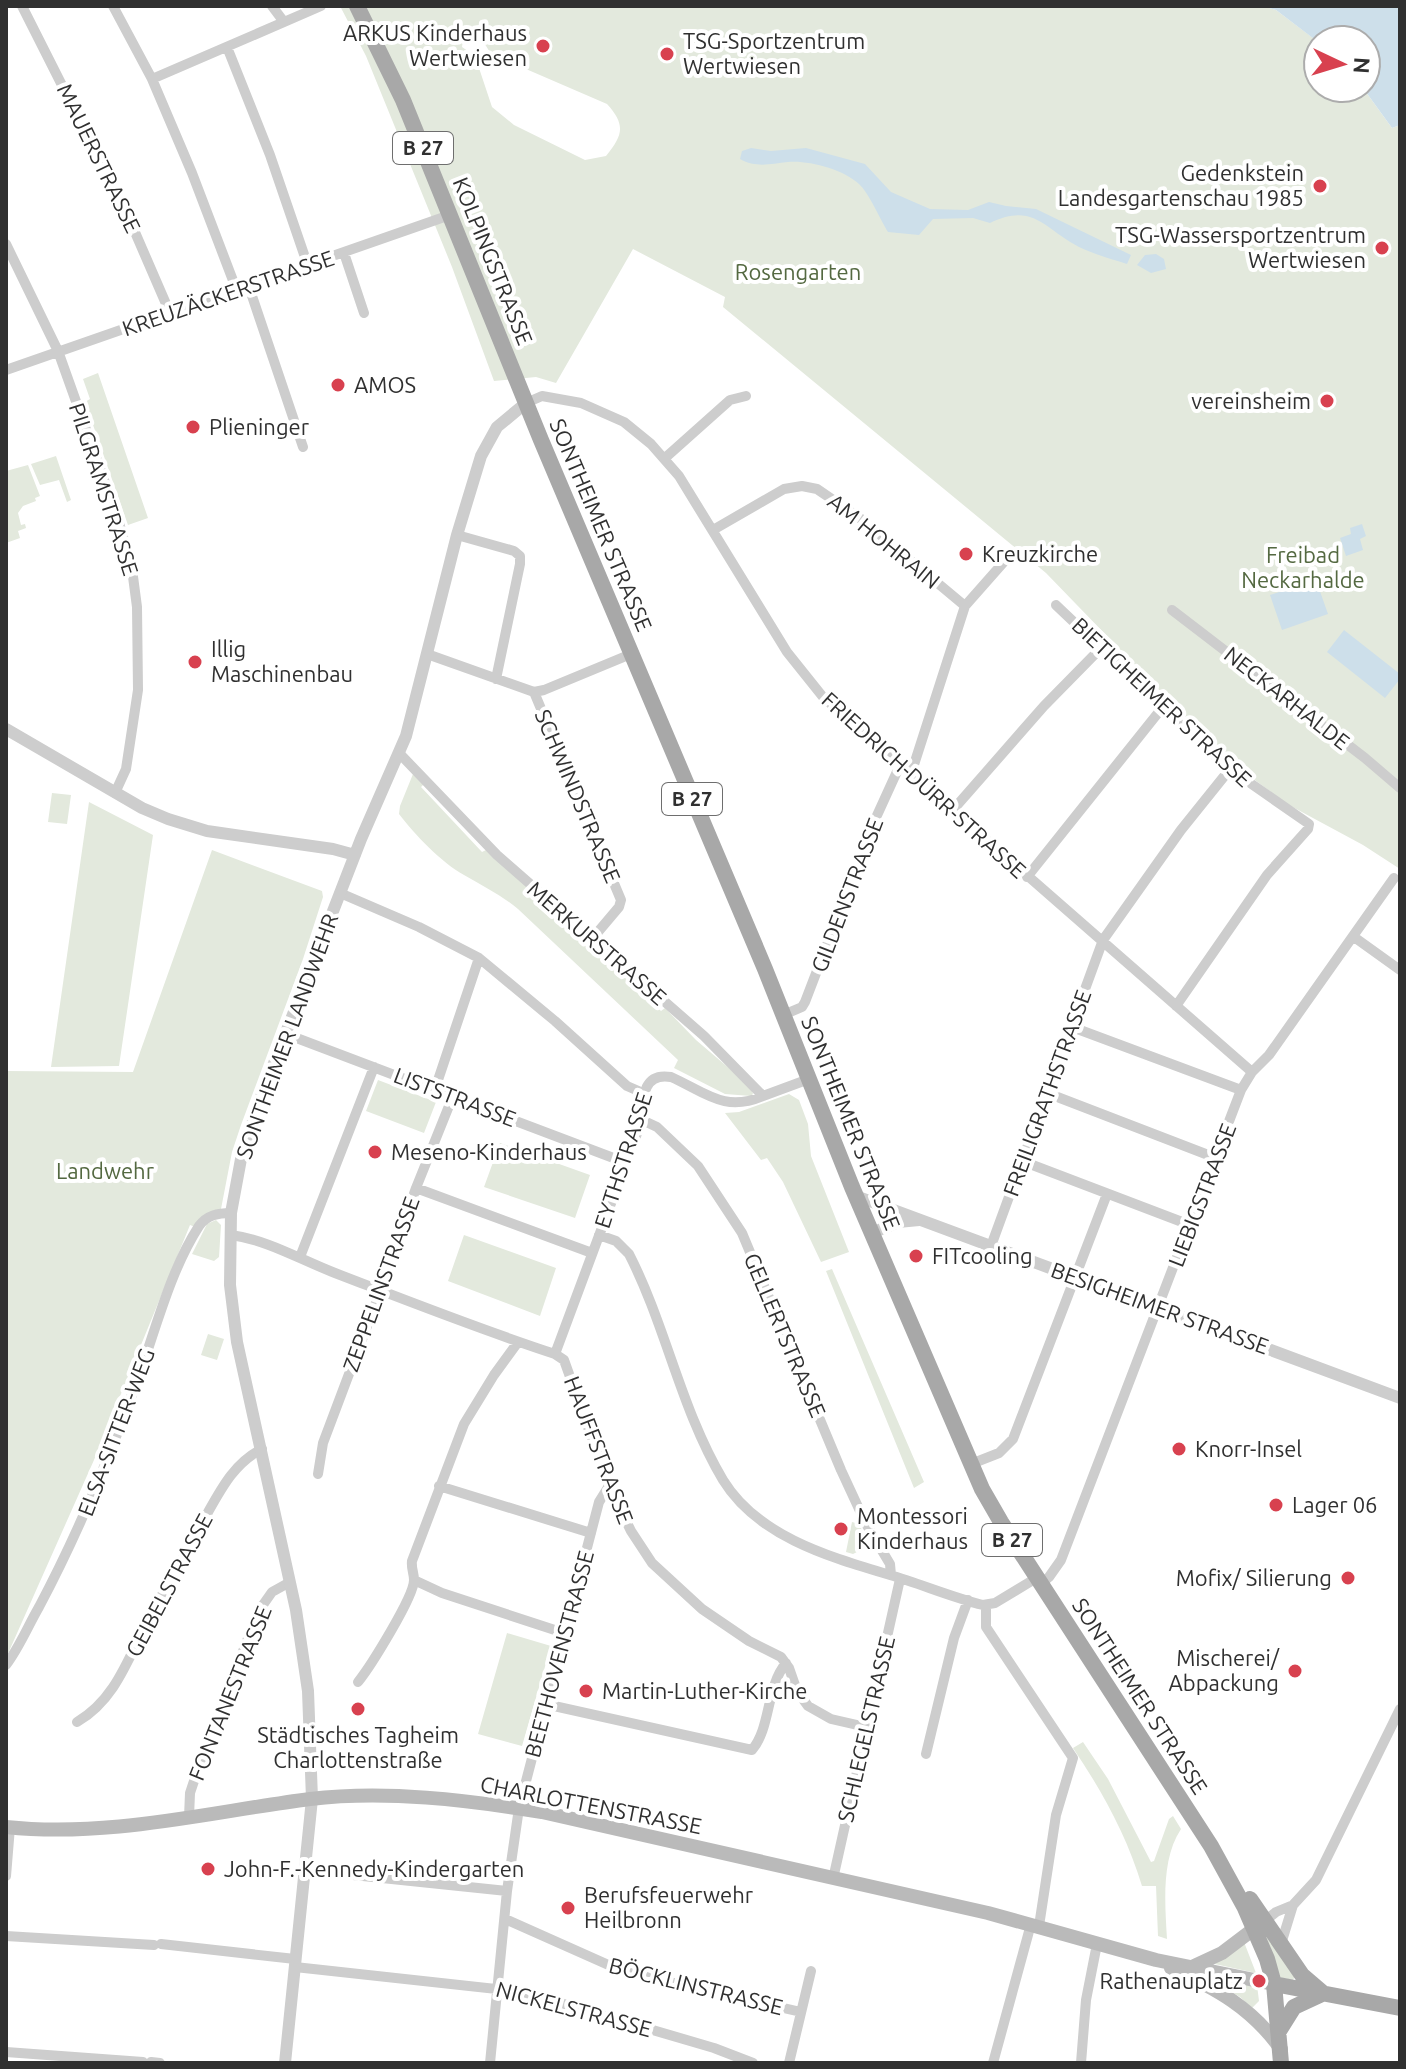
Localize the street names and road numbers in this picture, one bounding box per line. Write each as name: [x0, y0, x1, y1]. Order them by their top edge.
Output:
street label: MAUERSTRASSE: [53, 79, 146, 236]
road number: B 27: [393, 132, 453, 164]
street label: KOLPINGSTRASSE: [448, 173, 538, 348]
street label: KREUZÄCKERSTRASSE: [119, 245, 337, 341]
street label: PILGRAMSTRASSE: [65, 400, 144, 578]
street label: SONTHEIMER STRASSE: [545, 415, 658, 635]
street label: AM HOHRAIN: [824, 488, 945, 593]
street label: BIETIGHEIMER STRASSE: [1067, 612, 1257, 791]
street label: NECKARHALDE: [1220, 641, 1355, 754]
street label: FRIEDRICH-DÜRR-STRASSE: [817, 686, 1031, 883]
street label: SCHWINDSTRASSE: [531, 705, 626, 886]
road number: B 27: [662, 783, 722, 815]
street label: GILDENSTRASSE: [806, 814, 887, 975]
street label: MERKURSTRASSE: [523, 876, 672, 1010]
street label: SONTHEIMER LANDWEHR: [230, 910, 343, 1162]
street label: FREILIGRATHSTRASSE: [998, 986, 1096, 1199]
street label: SONTHEIMER STRASSE: [797, 1012, 906, 1233]
street label: LISTSTRASSE: [391, 1062, 520, 1131]
street label: EYTHSTRASSE: [589, 1089, 656, 1231]
street label: LIEBIGSTRASSE: [1163, 1120, 1240, 1270]
street label: ZEPPELINSTRASSE: [337, 1193, 424, 1375]
street label: GELLERTSTRASSE: [740, 1249, 831, 1421]
street label: BESIGHEIMER STRASSE: [1048, 1257, 1272, 1359]
street label: ELSA-SITTER-WEG: [72, 1344, 159, 1519]
street label: HAUFFSTRASSE: [560, 1373, 639, 1527]
street label: GEIBELSTRASSE: [120, 1509, 217, 1661]
road number: B 27: [982, 1524, 1042, 1556]
street label: BEETHOVENSTRASSE: [519, 1548, 598, 1760]
street label: SONTHEIMER STRASSE: [1068, 1593, 1213, 1798]
street label: FONTANESTRASSE: [183, 1602, 276, 1784]
street label: SCHLEGELSTRASSE: [832, 1633, 899, 1824]
street label: CHARLOTTENSTRASSE: [478, 1771, 704, 1838]
street label: BÖCKLINSTRASSE: [606, 1952, 786, 2019]
street label: NICKELSTRASSE: [494, 1976, 655, 2041]

